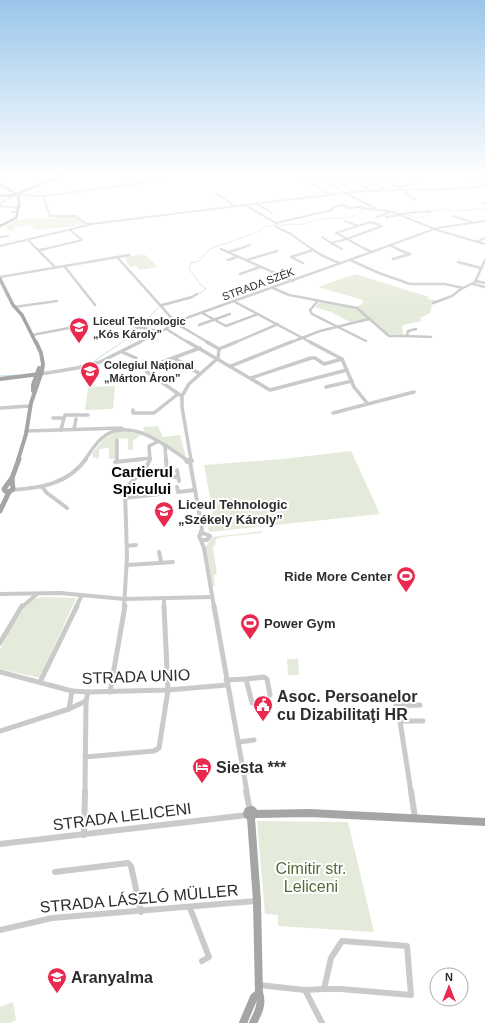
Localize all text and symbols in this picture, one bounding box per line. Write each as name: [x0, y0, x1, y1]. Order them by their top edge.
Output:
street label: STRADA SZÉK: [220, 265, 296, 303]
place label: Liceul Tehnologic „Kós Károly”: [93, 315, 186, 340]
school or university icon: Liceul Tehnologic „Kós Károly”: [68, 316, 90, 344]
place label: Colegiul Național „Márton Áron”: [104, 359, 194, 384]
school or university icon: Colegiul Național „Márton Áron”: [79, 360, 101, 388]
district label: Cartierul Spicului: [111, 463, 173, 497]
place label: Liceul Tehnologic „Székely Károly”: [178, 497, 288, 527]
school or university icon: Liceul Tehnologic „Székely Károly”: [153, 500, 175, 528]
sports icon: Ride More Center: [395, 565, 417, 593]
place label: Ride More Center: [284, 569, 392, 584]
sports icon: Power Gym: [239, 612, 261, 640]
place label: Power Gym: [264, 616, 336, 631]
street label: STRADA UNIO: [82, 666, 191, 687]
place label: Asoc. Persoanelor cu Dizabilitaţi HR: [277, 688, 418, 723]
public building icon: Asoc. Persoanelor cu Dizabilitaţi HR: [252, 694, 274, 722]
hotel icon: Siesta ***: [191, 756, 213, 784]
place label: Siesta ***: [216, 759, 287, 776]
street label: STRADA LELICENI: [52, 800, 192, 833]
park label: Cimitir str. Leliceni: [275, 860, 347, 895]
street label: STRADA LÁSZLÓ MÜLLER: [39, 880, 239, 916]
school or university icon: Aranyalma: [46, 966, 68, 994]
north arrow: [429, 967, 469, 1007]
place label: Aranyalma: [71, 969, 153, 986]
text: N: [445, 971, 453, 983]

